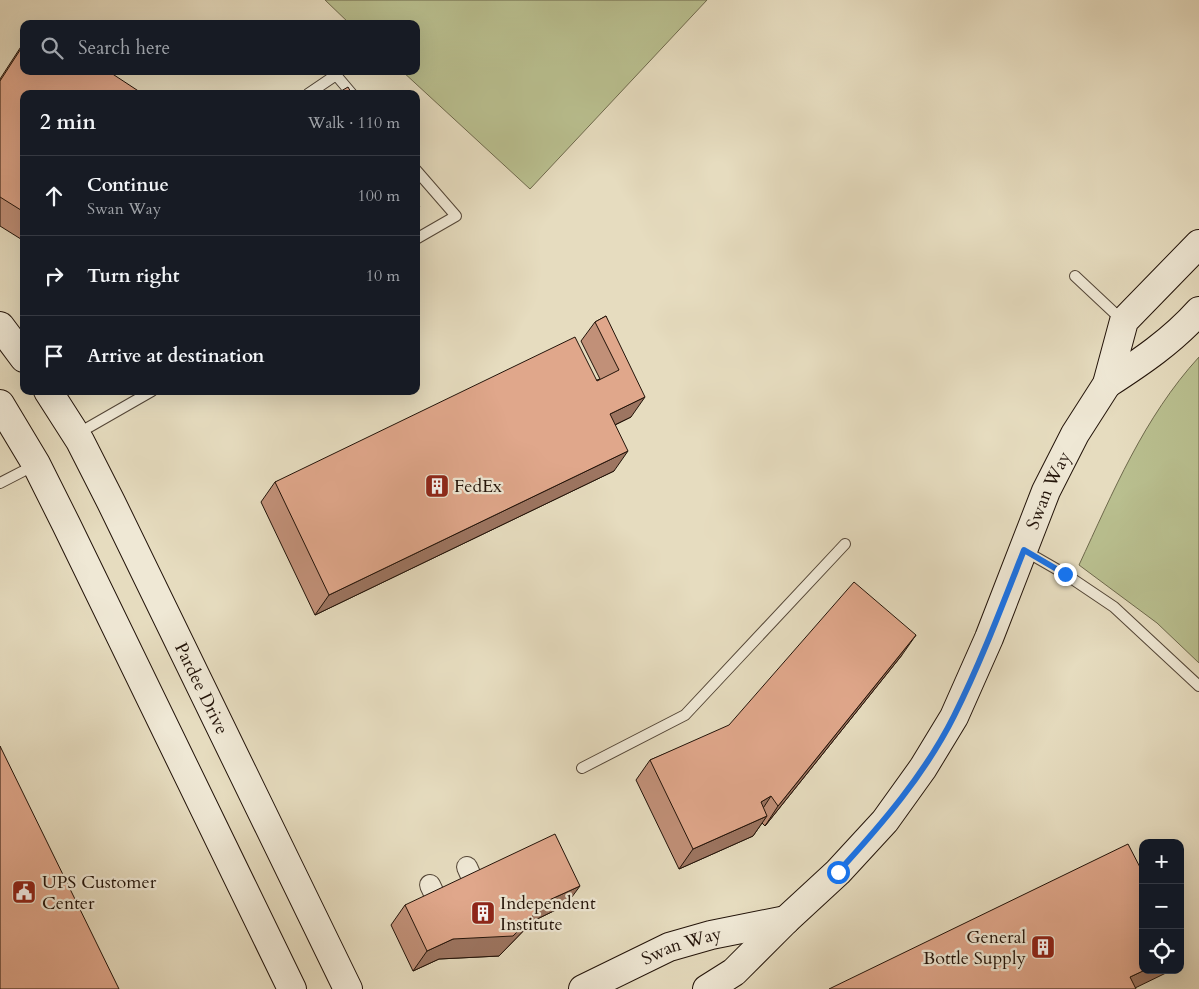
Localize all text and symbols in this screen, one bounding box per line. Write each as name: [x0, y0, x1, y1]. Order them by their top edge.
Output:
search box: [20, 20, 420, 75]
icon: search: [38, 34, 66, 62]
text: Search here: [78, 35, 170, 61]
text: 2 min: [40, 108, 96, 137]
text: Walk · 110 m: [308, 112, 400, 134]
text: Continue: [87, 172, 169, 198]
icon: ahead: [40, 182, 68, 210]
text: 100 m: [358, 185, 400, 207]
text: Swan Way: [87, 198, 161, 220]
icon: right: [40, 262, 68, 290]
text: Turn right: [87, 263, 179, 289]
text: 10 m: [366, 265, 400, 287]
icon: arrive: [40, 342, 68, 370]
text: Arrive at destination: [87, 343, 264, 369]
street label: Swan Way: [1020, 446, 1077, 533]
building icon: FedEx: [424, 473, 450, 499]
place label: FedEx: [454, 474, 502, 499]
route end: [1054, 563, 1077, 586]
street label: Pardee Drive: [169, 638, 235, 738]
map controls: [1139, 839, 1184, 974]
button: +: [1139, 839, 1184, 884]
route start: [827, 861, 850, 884]
place label: UPS Customer Center: [42, 870, 157, 916]
public building icon: UPS Customer Center: [11, 879, 37, 905]
button: −: [1139, 884, 1184, 929]
place label: Independent Institute: [500, 891, 596, 937]
building icon: Independent Institute: [470, 900, 496, 926]
street label: Swan Way: [637, 921, 724, 971]
place label: General Bottle Supply: [923, 925, 1026, 971]
button: locate: [1139, 929, 1184, 974]
building icon: General Bottle Supply: [1030, 934, 1056, 960]

